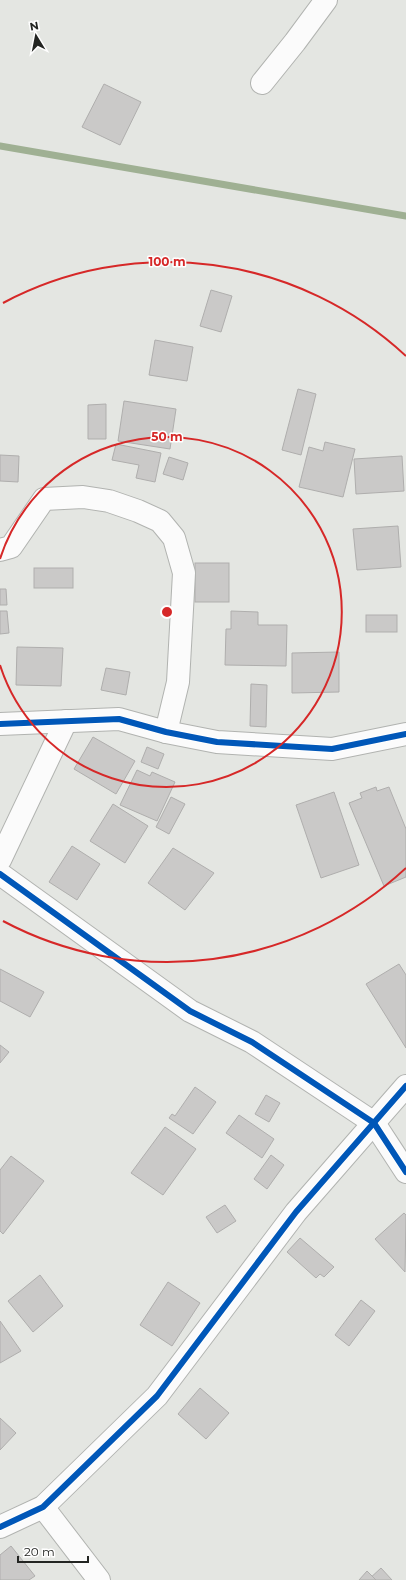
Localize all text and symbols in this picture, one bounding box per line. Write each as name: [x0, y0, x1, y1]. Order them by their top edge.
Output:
north arrow: [16, 16, 56, 56]
text: N: [29, 18, 40, 34]
text: 100 m: [149, 254, 185, 269]
text: 50 m: [151, 429, 183, 444]
centre of rings: [160, 605, 174, 619]
scale bar: [18, 1538, 88, 1564]
text: 20 m: [24, 1544, 55, 1559]

